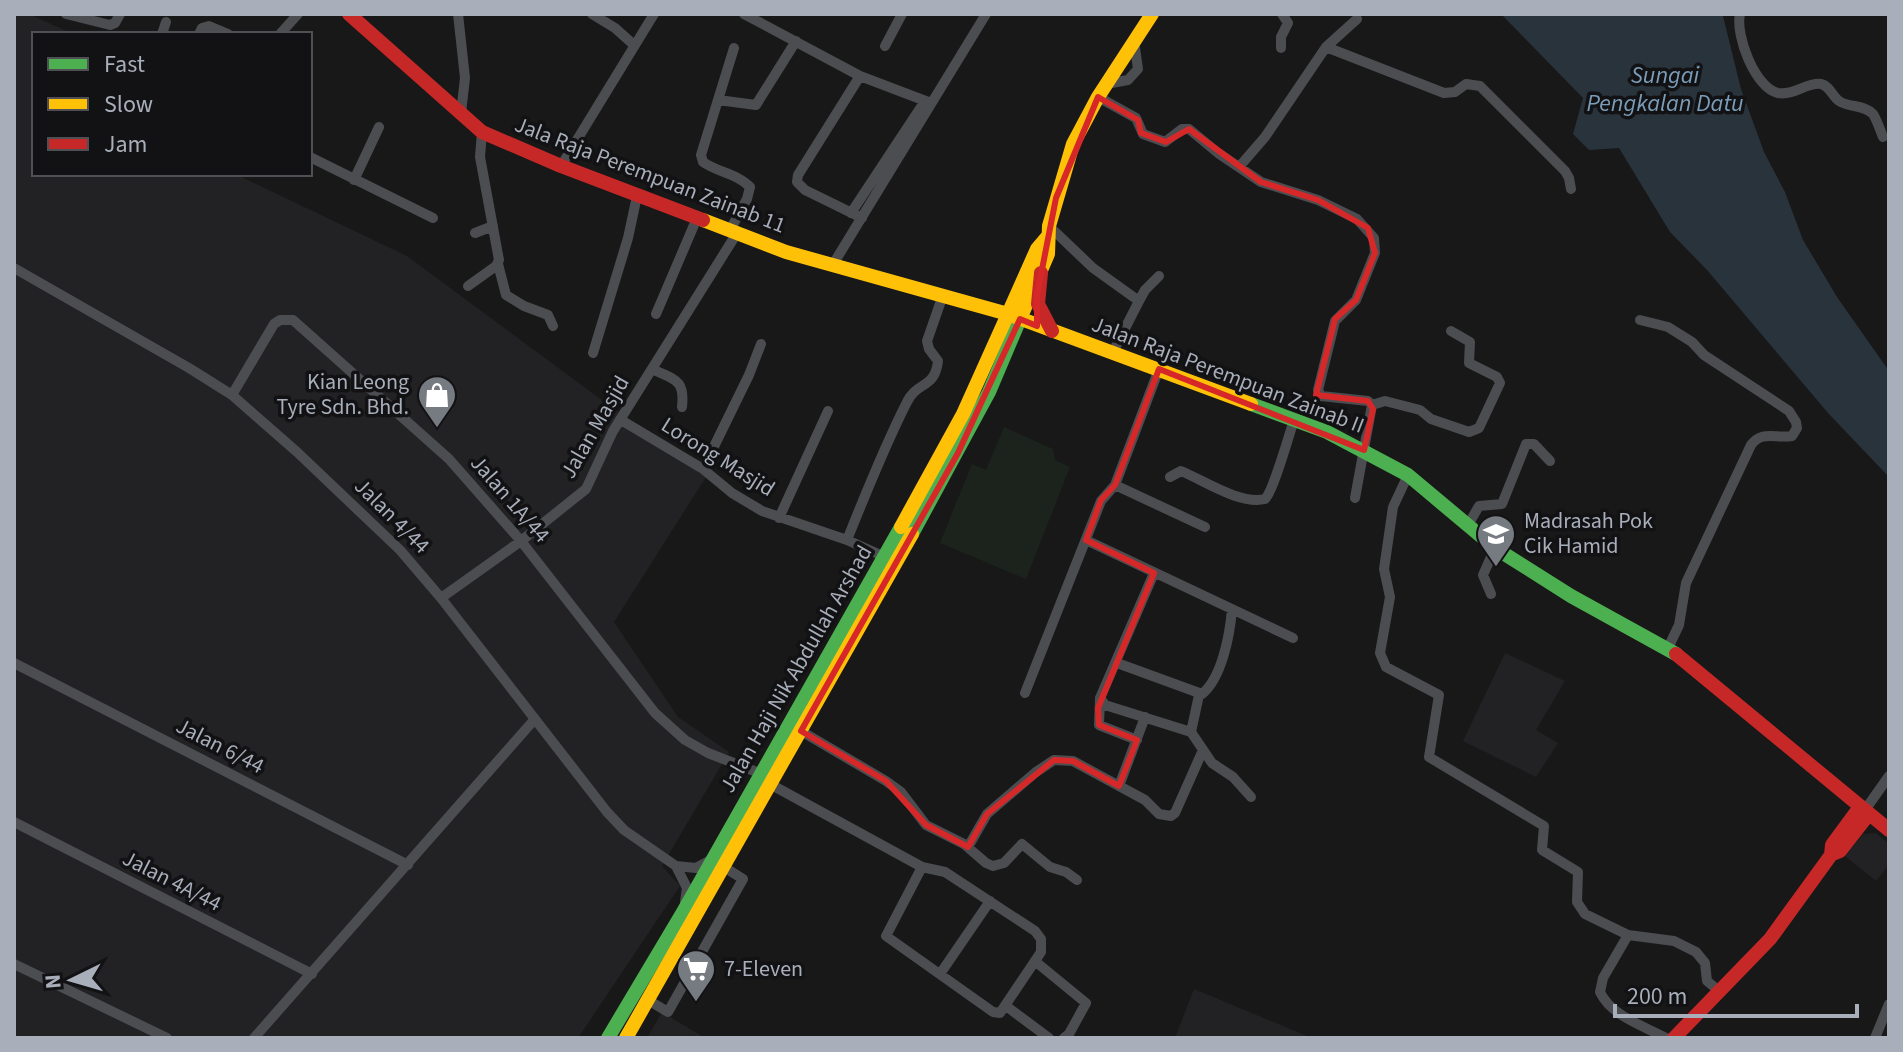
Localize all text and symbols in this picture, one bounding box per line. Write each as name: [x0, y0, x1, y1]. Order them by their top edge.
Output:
legend: [32, 32, 312, 176]
text: Fast: [104, 47, 145, 82]
water label: Sungai Pengkalan Datu: [1587, 58, 1743, 121]
text: Slow: [104, 87, 153, 122]
street label: Jala Raja Perempuan Zainab 11: [510, 108, 790, 242]
text: Jam: [104, 127, 148, 162]
street label: Jalan Raja Perempuan Zainab II: [1087, 308, 1369, 442]
place label: Kian Leong Tyre Sdn. Bhd.: [276, 366, 409, 423]
street label: Jalan Masjid: [553, 370, 637, 484]
shop icon: Kian Leong Tyre Sdn. Bhd.: [416, 374, 458, 429]
street label: Lorong Masjid: [655, 409, 781, 505]
street label: Jalan 1A/44: [463, 448, 557, 550]
street label: Jalan 4/44: [347, 471, 437, 561]
place label: Madrasah Pok Cik Hamid: [1524, 505, 1653, 562]
school or university icon: Madrasah Pok Cik Hamid: [1475, 513, 1517, 568]
street label: Jalan Haji Nik Abdullah Arshad: [712, 539, 880, 799]
street label: Jalan 6/44: [170, 710, 270, 782]
street label: Jalan 4A/44: [117, 842, 227, 920]
north arrow: [32, 940, 112, 1020]
supermarket icon: 7-Eleven: [675, 948, 717, 1003]
place label: 7-Eleven: [724, 953, 803, 985]
scale bar: [1615, 968, 1857, 1018]
text: N: [36, 973, 70, 990]
text: 200 m: [1627, 979, 1687, 1014]

